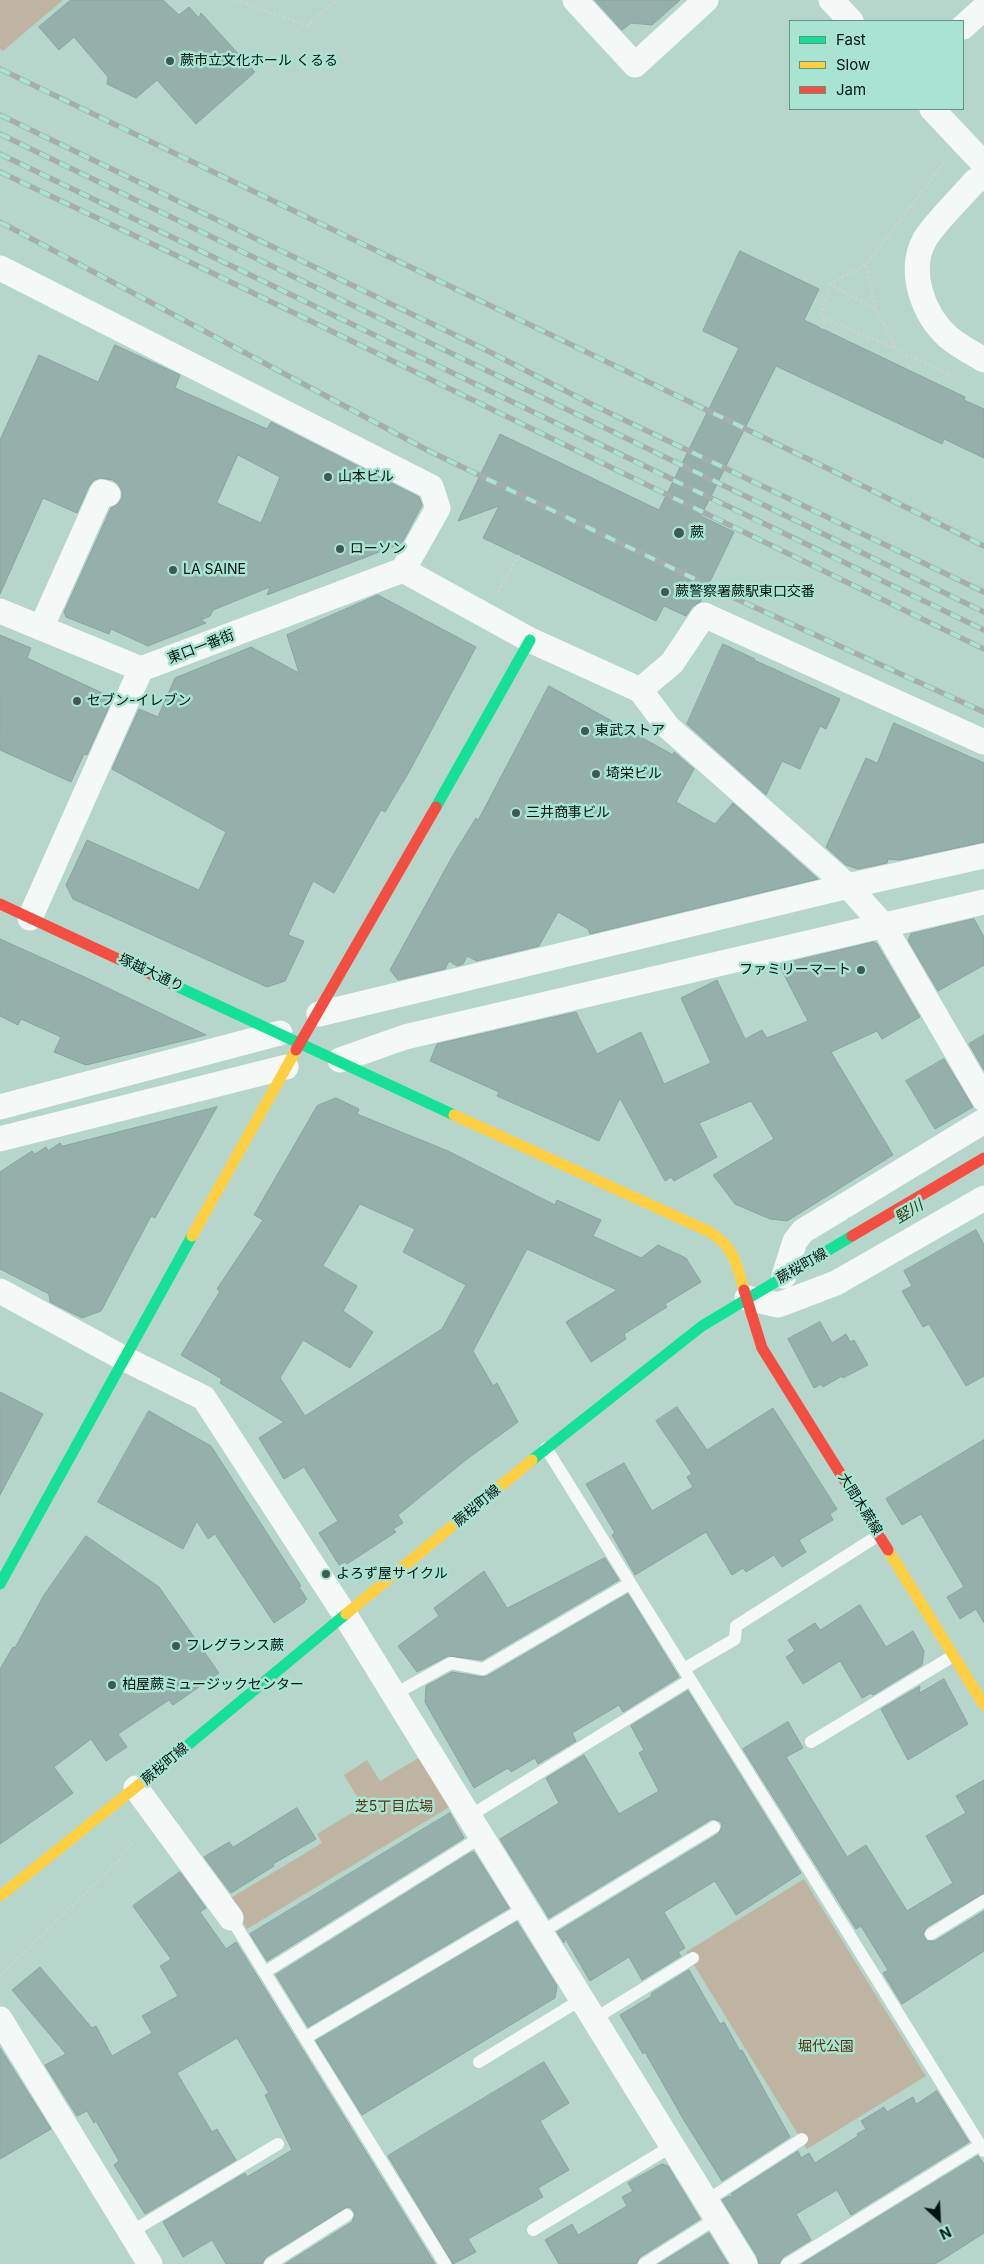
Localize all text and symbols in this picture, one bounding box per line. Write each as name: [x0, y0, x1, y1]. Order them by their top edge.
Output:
legend: [789, 20, 964, 110]
text: Fast: [836, 30, 866, 49]
place label: 蕨市立文化ホール くるる: [180, 53, 338, 69]
marker: 蕨市立文化ホール くるる: [164, 55, 176, 67]
text: Slow: [836, 55, 870, 74]
text: Jam: [836, 80, 866, 99]
place label: 山本ビル: [338, 469, 394, 485]
marker: 山本ビル: [322, 471, 334, 483]
place label: 蕨: [690, 525, 704, 541]
marker: 蕨: [672, 526, 686, 540]
place label: ローソン: [350, 541, 406, 557]
marker: ローソン: [334, 543, 346, 555]
place label: LA SAINE: [183, 562, 246, 578]
marker: LA SAINE: [167, 564, 179, 576]
place label: 蕨警察署蕨駅東口交番: [675, 584, 815, 600]
marker: 蕨警察署蕨駅東口交番: [659, 586, 671, 598]
street label: 東口一番街: [165, 627, 237, 667]
place label: セブン-イレブン: [87, 693, 191, 709]
marker: セブン-イレブン: [71, 695, 83, 707]
place label: 東武ストア: [595, 723, 665, 739]
marker: 東武ストア: [579, 725, 591, 737]
place label: 埼栄ビル: [606, 766, 662, 782]
marker: 埼栄ビル: [590, 768, 602, 780]
place label: 三井商事ビル: [526, 805, 610, 821]
marker: 三井商事ビル: [510, 807, 522, 819]
street label: 塚越大通り: [116, 951, 186, 995]
place label: ファミリーマート: [739, 962, 851, 978]
marker: ファミリーマート: [855, 964, 867, 976]
water label: 竪川: [892, 1197, 926, 1227]
street label: 蕨桜町線: [774, 1245, 830, 1287]
street label: 大間木蕨線: [834, 1470, 886, 1538]
street label: 蕨桜町線: [450, 1482, 504, 1530]
place label: よろず屋サイクル: [336, 1566, 448, 1582]
marker: よろず屋サイクル: [320, 1568, 332, 1580]
place label: フレグランス蕨: [186, 1638, 284, 1654]
marker: フレグランス蕨: [170, 1640, 182, 1652]
place label: 柏屋蕨ミュージックセンター: [122, 1677, 304, 1693]
marker: 柏屋蕨ミュージックセンター: [106, 1679, 118, 1691]
street label: 蕨桜町線: [138, 1740, 192, 1788]
park label: 芝5丁目広場: [355, 1799, 433, 1815]
park label: 堀代公園: [798, 2039, 854, 2055]
north arrow: [914, 2194, 964, 2244]
text: N: [937, 2223, 954, 2243]

